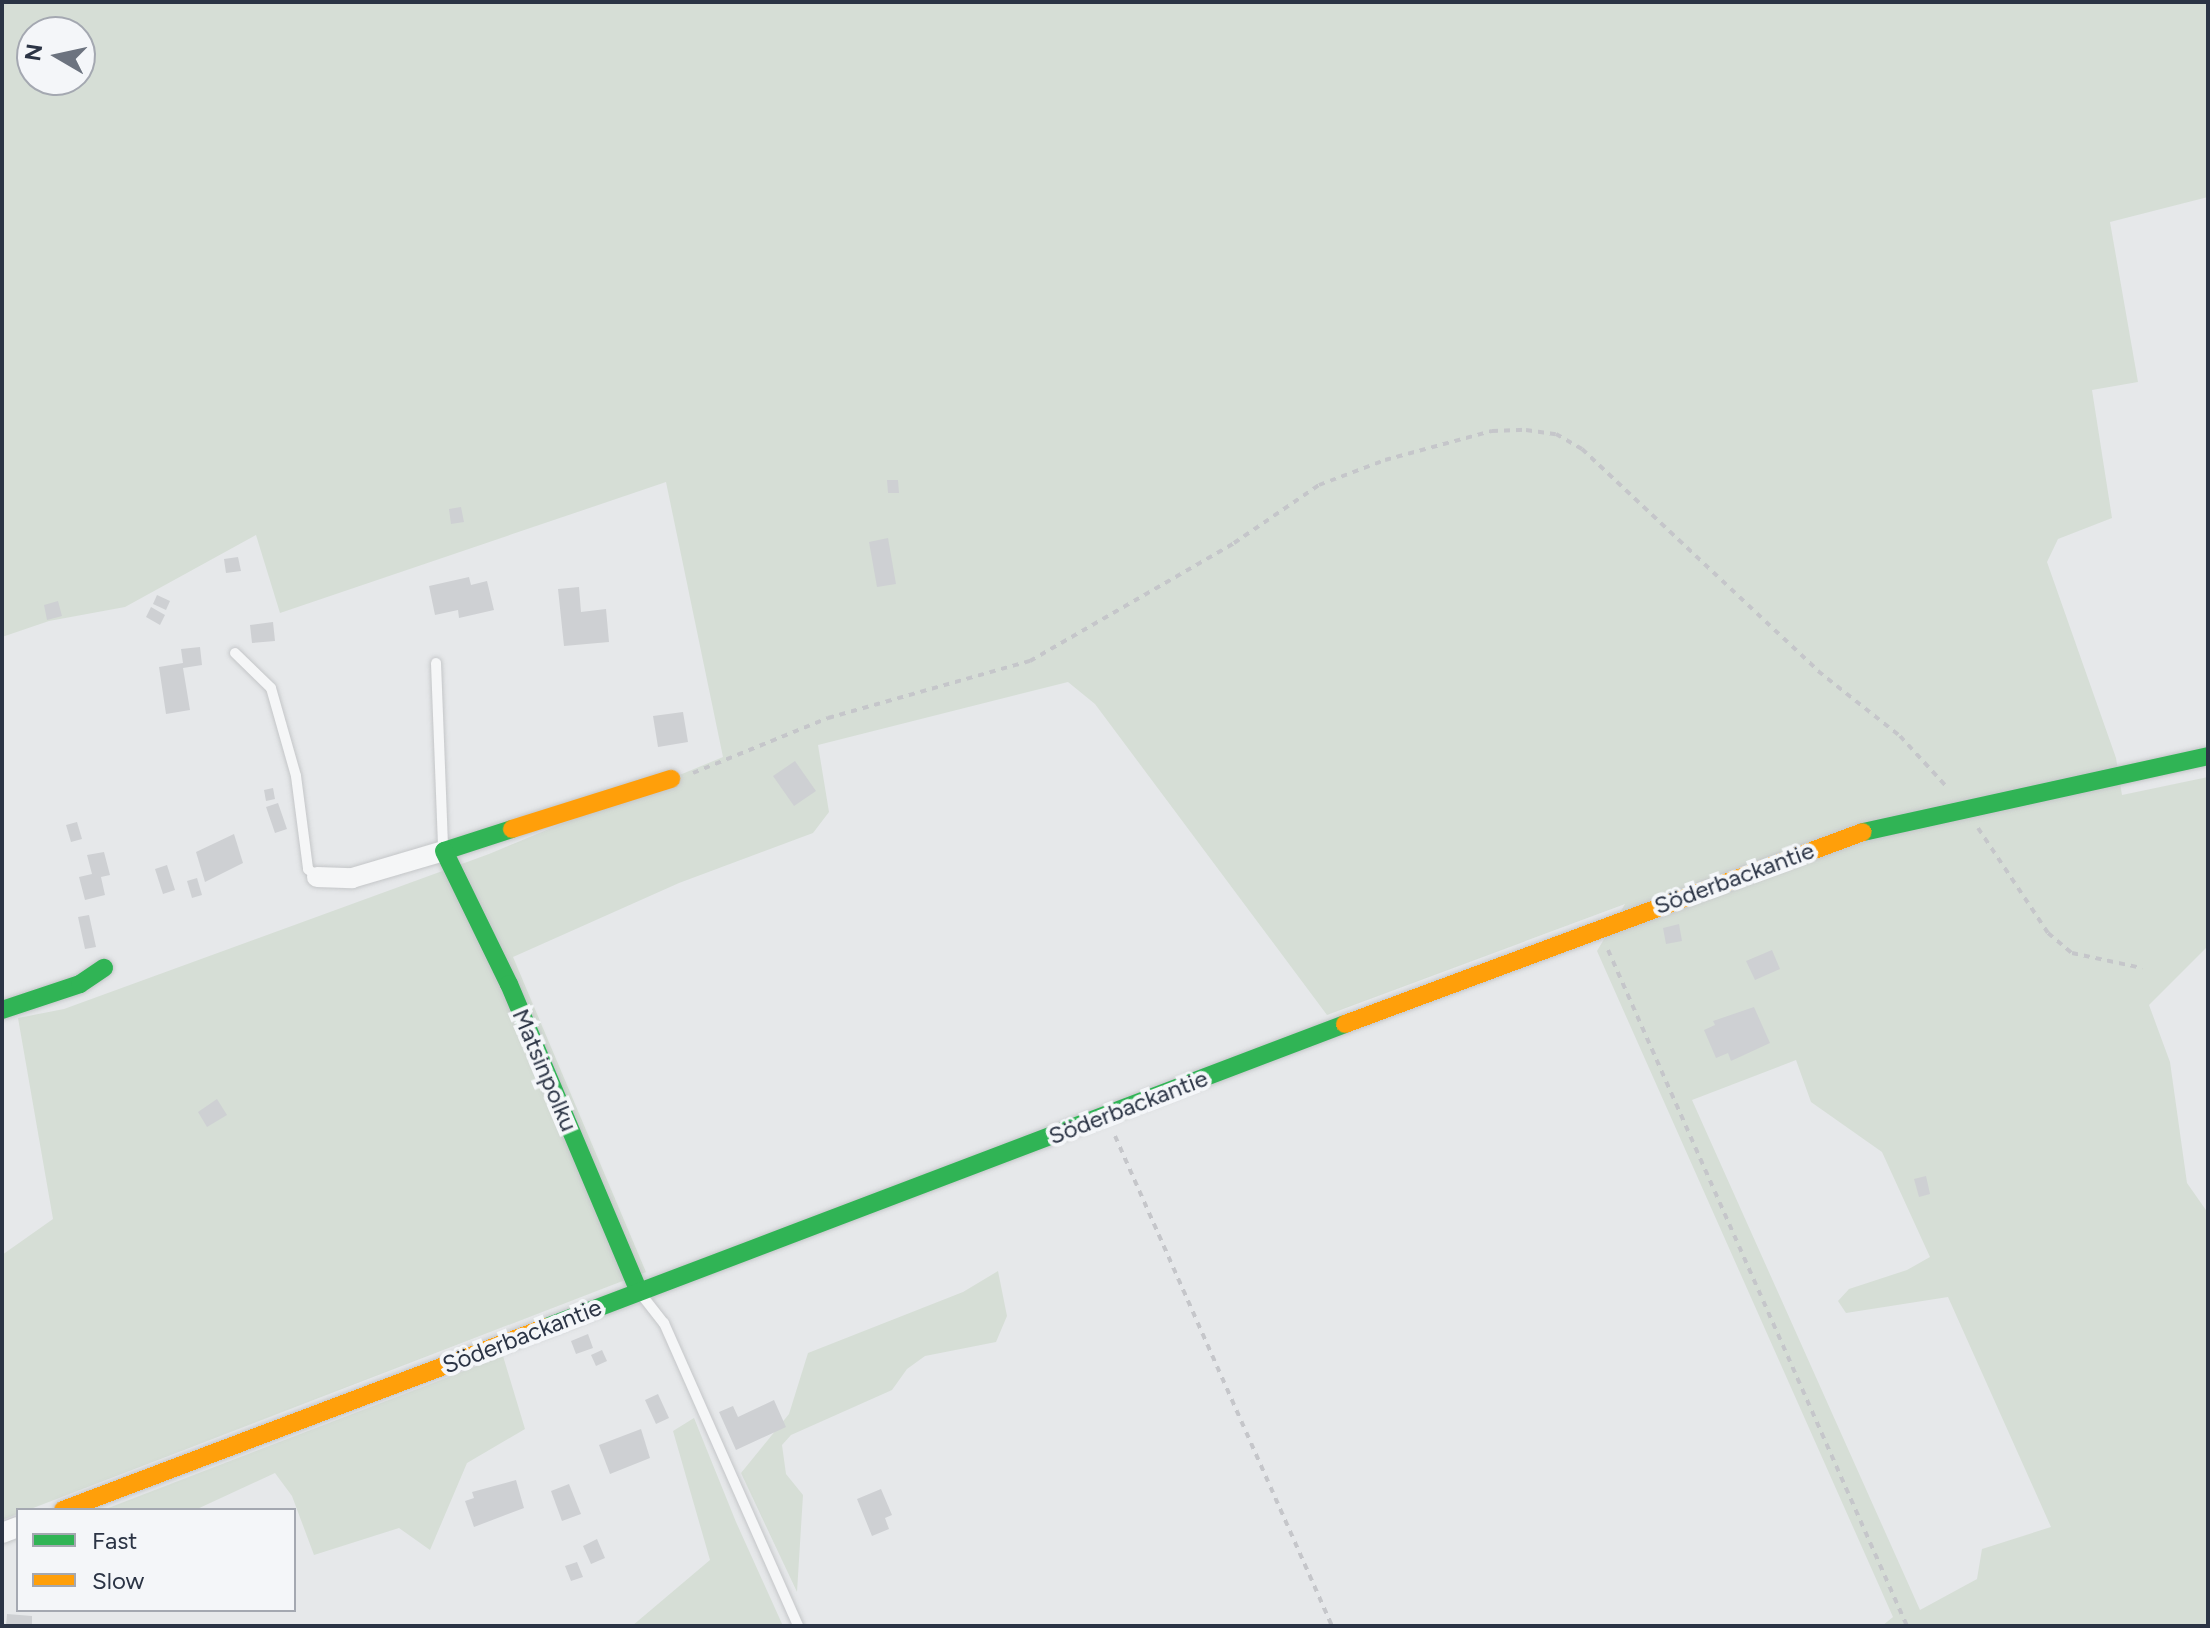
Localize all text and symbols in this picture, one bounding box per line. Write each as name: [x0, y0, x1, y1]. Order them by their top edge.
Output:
north arrow: [16, 16, 96, 96]
text: N: [19, 42, 48, 63]
street label: Söderbackantie: [1650, 836, 1818, 920]
street label: Matsinpolku: [506, 1004, 584, 1136]
street label: Söderbackantie: [1044, 1063, 1212, 1151]
street label: Söderbackantie: [438, 1292, 606, 1380]
legend: [16, 1508, 296, 1612]
text: Fast: [92, 1526, 137, 1555]
text: Slow: [92, 1566, 144, 1595]

